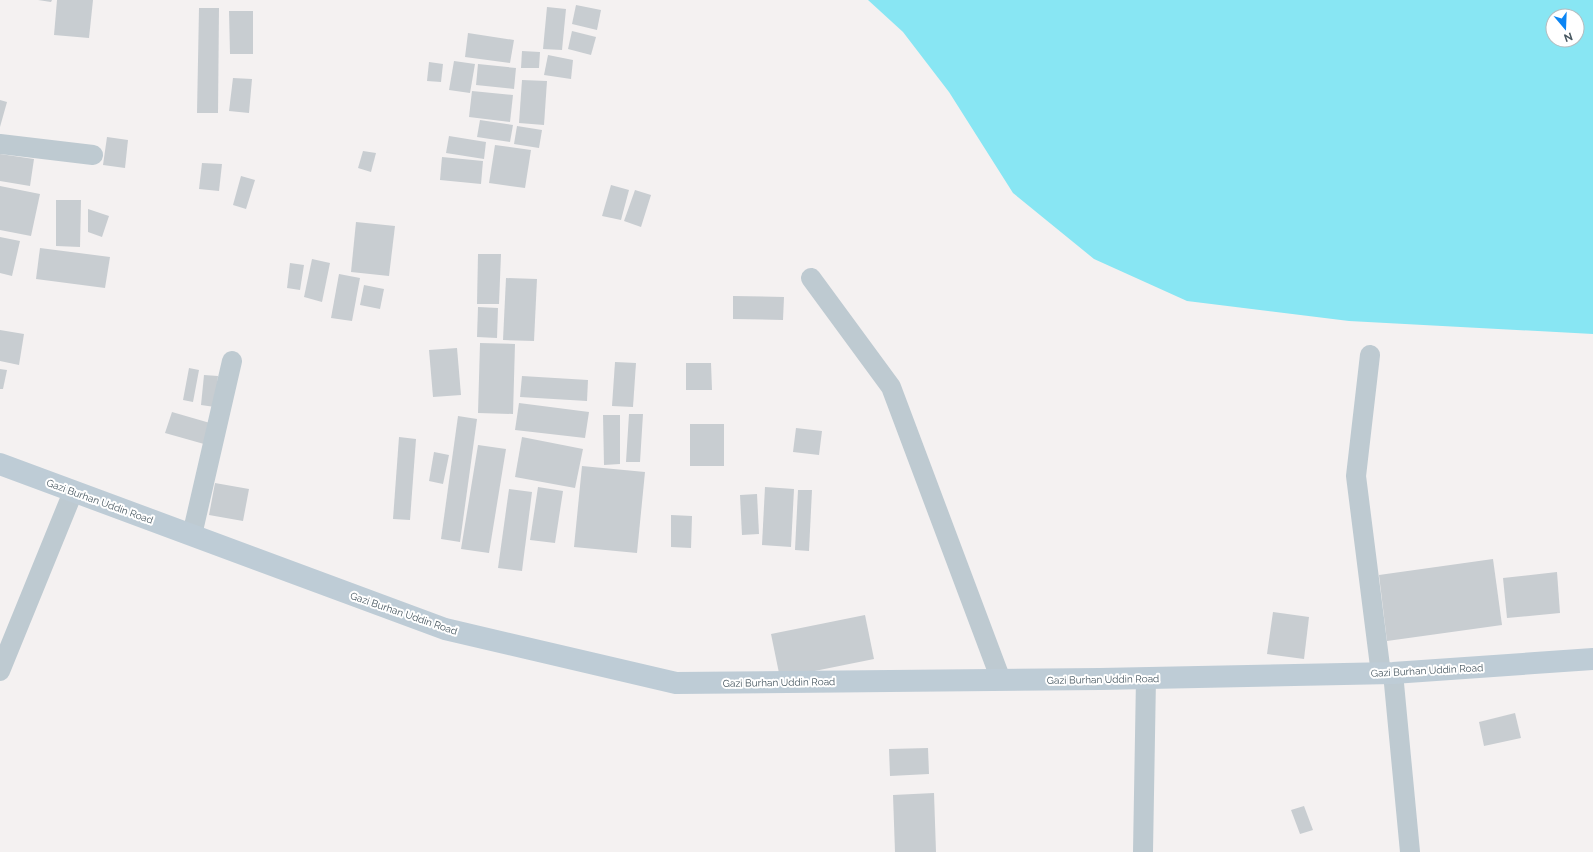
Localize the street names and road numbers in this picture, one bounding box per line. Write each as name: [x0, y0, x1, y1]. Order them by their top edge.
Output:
street label: Gazi Burhan Uddin Road: [45, 477, 155, 526]
street label: Gazi Burhan Uddin Road: [349, 590, 459, 637]
street label: Gazi Burhan Uddin Road: [1371, 662, 1483, 679]
street label: Gazi Burhan Uddin Road: [1047, 673, 1159, 686]
street label: Gazi Burhan Uddin Road: [723, 676, 835, 689]

